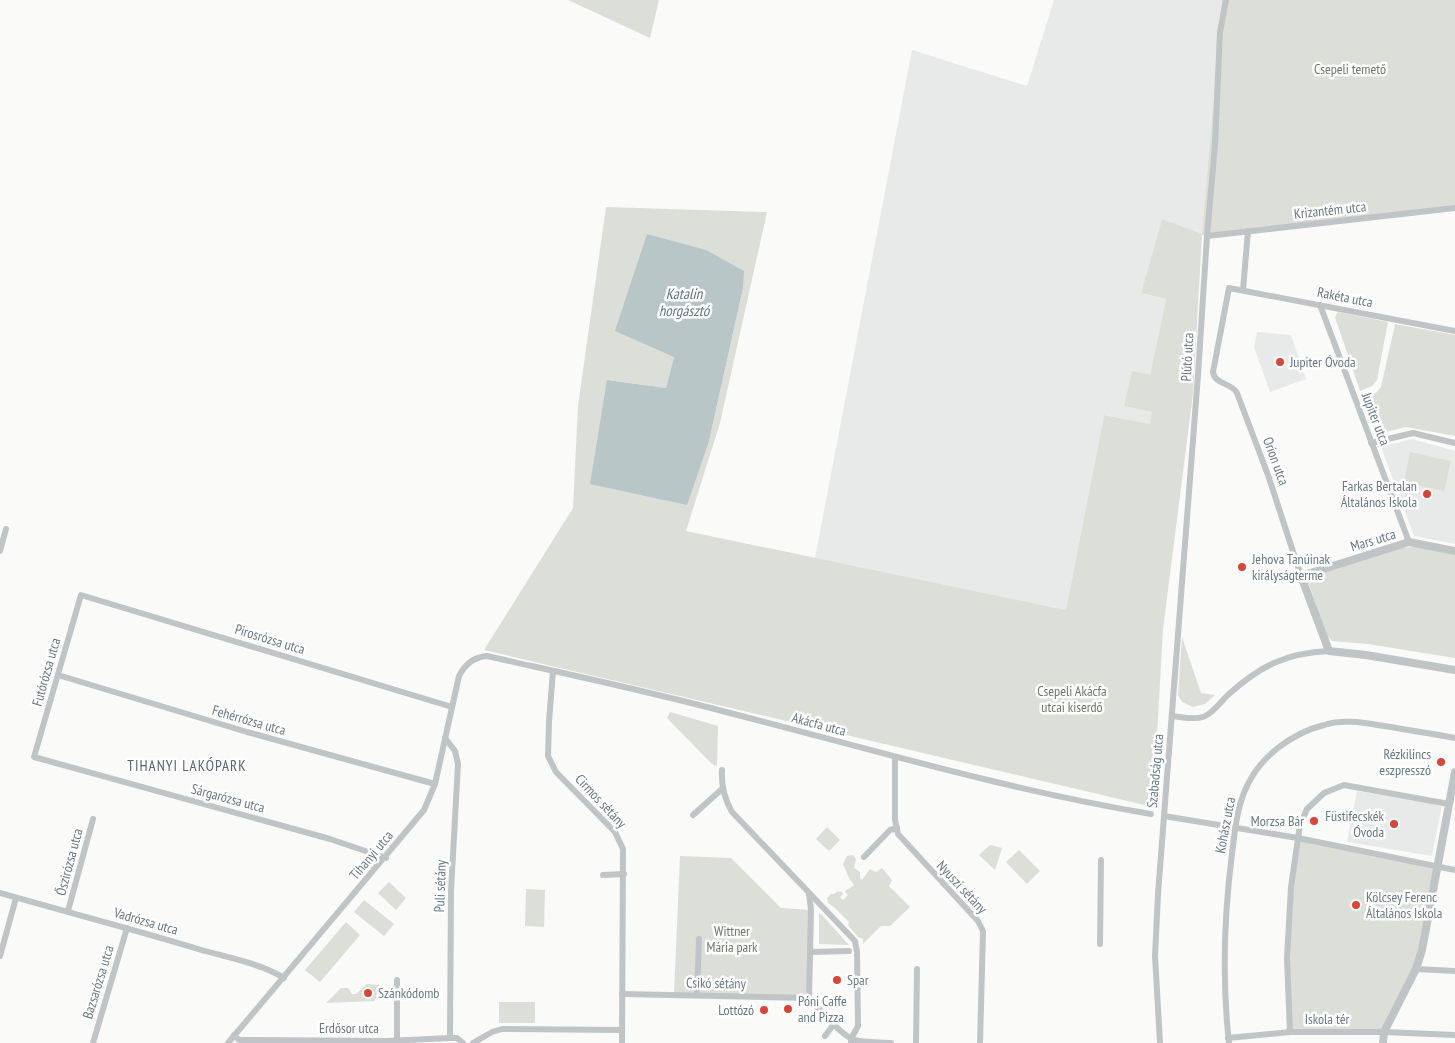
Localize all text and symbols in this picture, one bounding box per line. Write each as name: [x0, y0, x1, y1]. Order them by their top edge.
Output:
park label: Csepeli temető: [1314, 60, 1386, 78]
street label: Krizantém utca: [1293, 197, 1367, 223]
street label: Rakéta utca: [1316, 283, 1374, 311]
water label: Katalin horgásztó: [659, 284, 711, 320]
street label: Plútó utca: [1177, 332, 1197, 382]
place label: Jupiter Óvoda: [1289, 353, 1356, 371]
marker: Jupiter Óvoda: [1274, 356, 1286, 368]
street label: Jupiter utca: [1357, 389, 1394, 448]
street label: Orion utca: [1259, 434, 1293, 488]
place label: Farkas Bertalan Általános Iskola: [1341, 477, 1417, 511]
marker: Farkas Bertalan Általános Iskola: [1421, 488, 1433, 500]
street label: Mars utca: [1348, 525, 1398, 555]
place label: Jehova Tanúinak királyságterme: [1251, 550, 1331, 584]
marker: Jehova Tanúinak királyságterme: [1236, 561, 1248, 573]
street label: Pirosrózsa utca: [233, 620, 307, 658]
street label: Futórózsa utca: [28, 636, 64, 708]
park label: Csepeli Akácfa utcai kiserdő: [1037, 682, 1107, 716]
street label: Fehérrózsa utca: [210, 701, 288, 739]
street label: Akácfa utca: [790, 708, 848, 740]
street label: Szabadság utca: [1143, 733, 1167, 809]
place label: Rézkilincs eszpresszó: [1379, 745, 1431, 779]
district label: TIHANYI LAKÓPARK: [127, 756, 247, 775]
marker: Rézkilincs eszpresszó: [1435, 756, 1447, 768]
street label: Cirmos sétány: [571, 770, 631, 832]
street label: Sárgarózsa utca: [189, 780, 267, 816]
street label: Kohász utca: [1211, 795, 1239, 855]
place label: Füstifecskék Óvoda: [1325, 807, 1385, 841]
place label: Morzsa Bár: [1251, 812, 1304, 830]
marker: Morzsa Bár: [1308, 815, 1320, 827]
marker: Füstifecskék Óvoda: [1388, 818, 1400, 830]
street label: Őszirózsa utca: [51, 826, 87, 898]
street label: Tihanyi utca: [345, 827, 397, 883]
street label: Nyuszi sétány: [933, 857, 992, 918]
street label: Puli sétány: [430, 859, 450, 913]
place label: Kölcsey Ferenc Általános Iskola: [1366, 888, 1442, 922]
marker: Kölcsey Ferenc Általános Iskola: [1350, 899, 1362, 911]
street label: Vadrózsa utca: [111, 903, 180, 939]
park label: Wittner Mária park: [707, 922, 758, 956]
street label: Bazsarózsa utca: [78, 943, 118, 1021]
place label: Spar: [847, 971, 869, 989]
street label: Csikó sétány: [686, 973, 747, 993]
marker: Spar: [831, 974, 843, 986]
place label: Szánkódomb: [378, 984, 439, 1002]
marker: Szánkódomb: [362, 987, 374, 999]
place label: Póni Caffe and Pizza: [798, 992, 847, 1026]
place label: Lottózó: [718, 1001, 754, 1019]
marker: Póni Caffe and Pizza: [782, 1003, 794, 1015]
marker: Lottózó: [758, 1004, 770, 1016]
street label: Iskola tér: [1305, 1010, 1349, 1028]
street label: Erdősor utca: [319, 1019, 379, 1037]

